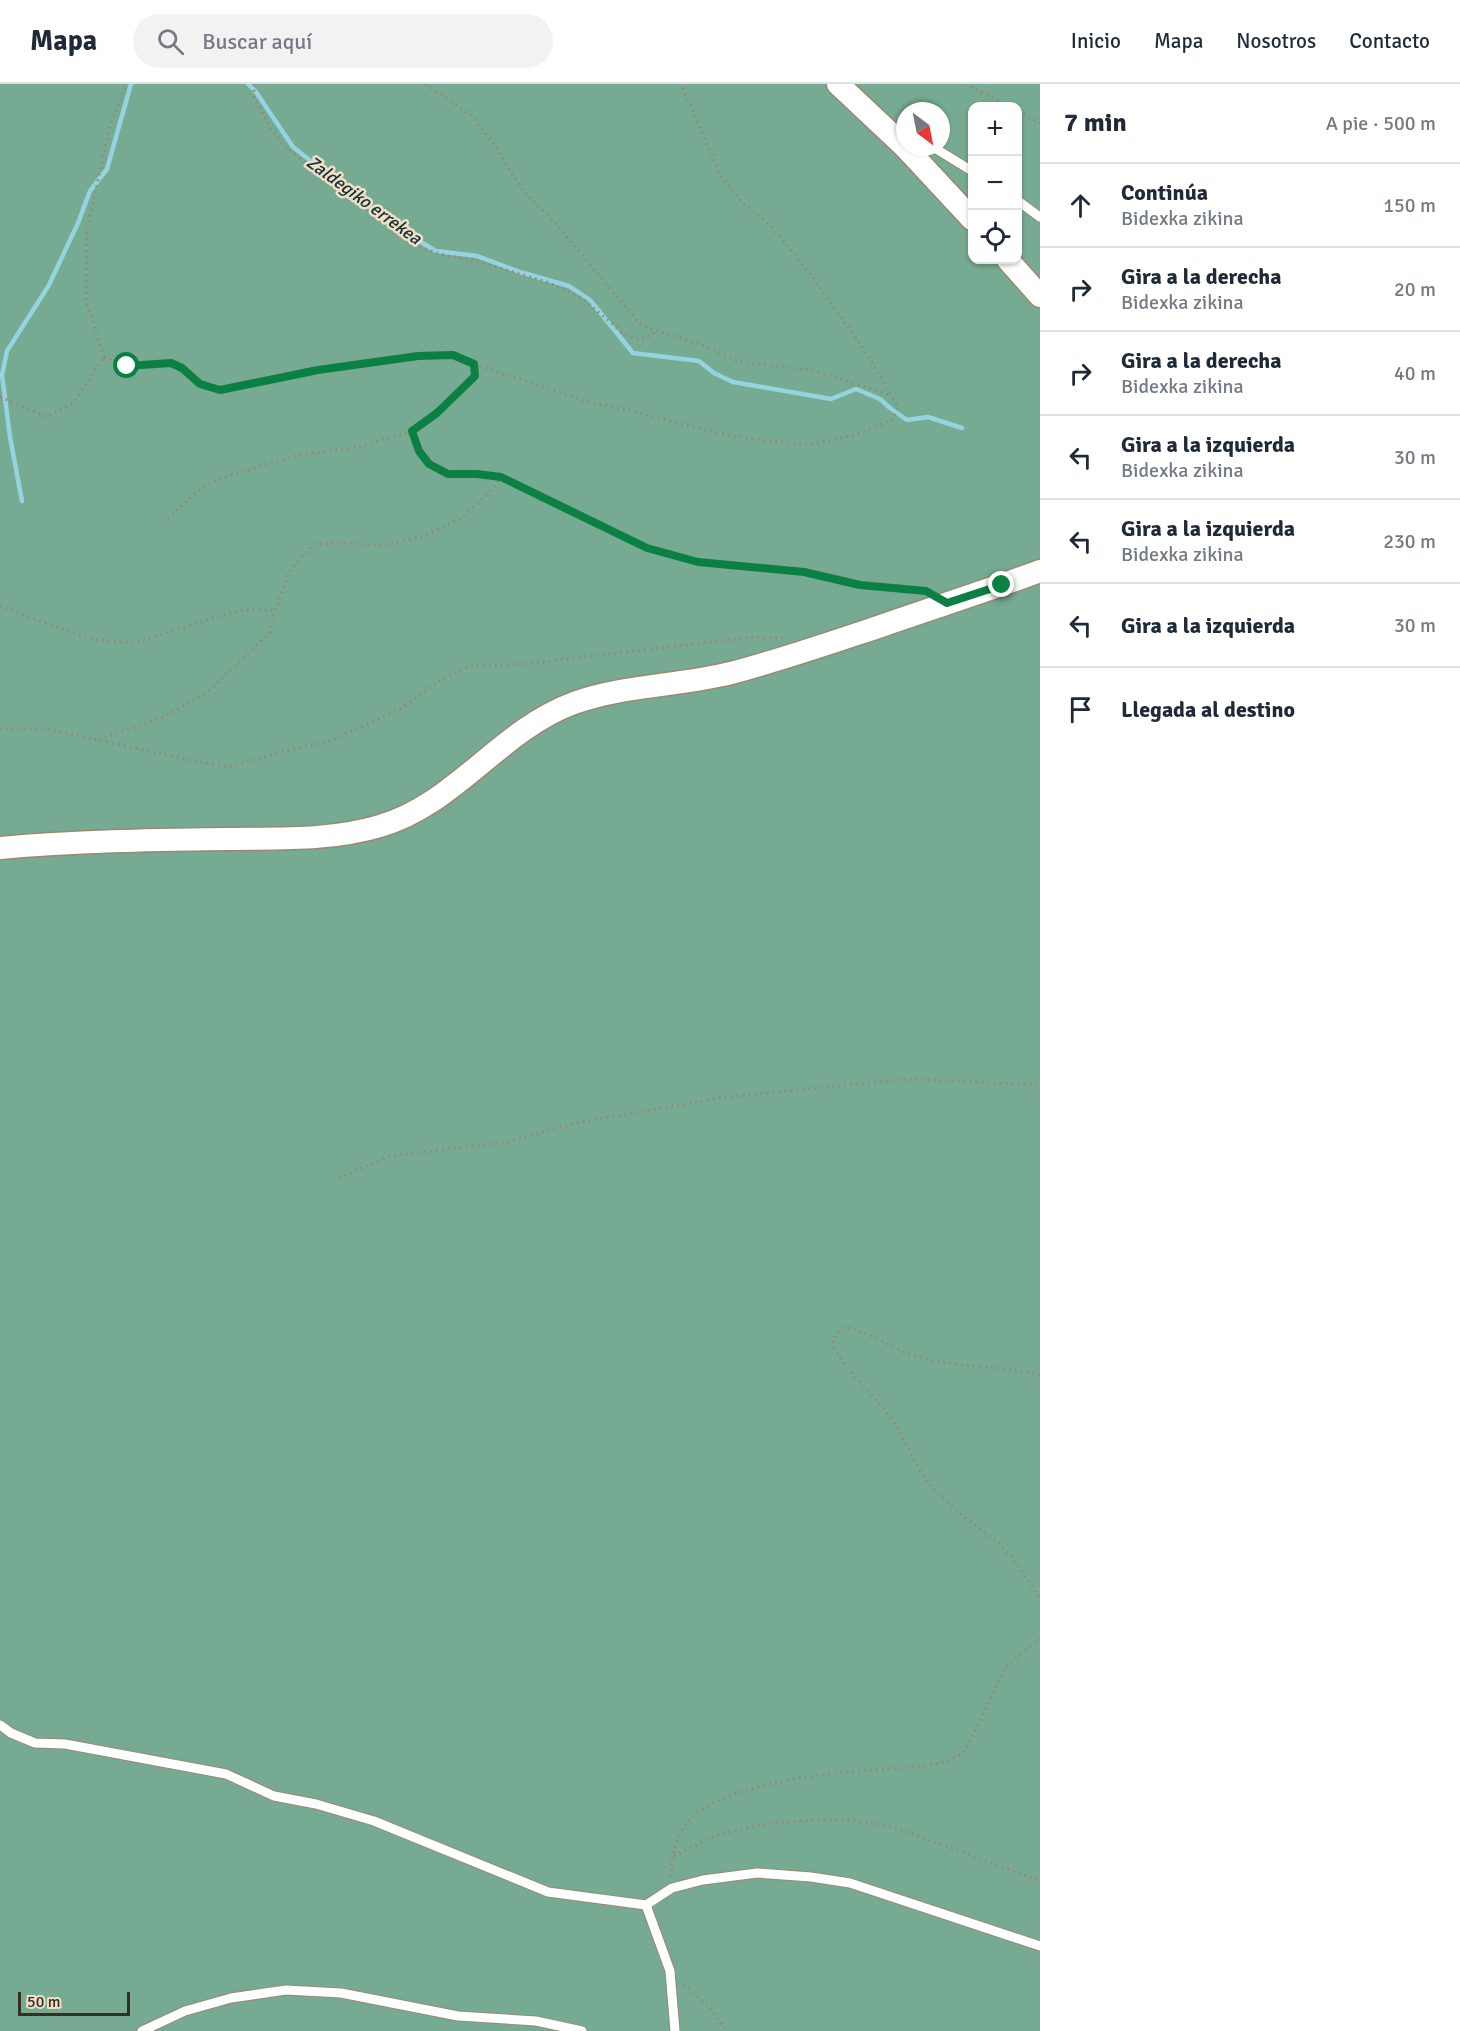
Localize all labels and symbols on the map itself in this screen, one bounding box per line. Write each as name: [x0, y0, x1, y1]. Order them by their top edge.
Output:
north arrow: [896, 102, 950, 156]
water label: Zaldegiko errekea: [302, 151, 426, 250]
route start: [113, 352, 139, 378]
route end: [988, 571, 1014, 597]
scale bar: [18, 1989, 130, 2016]

